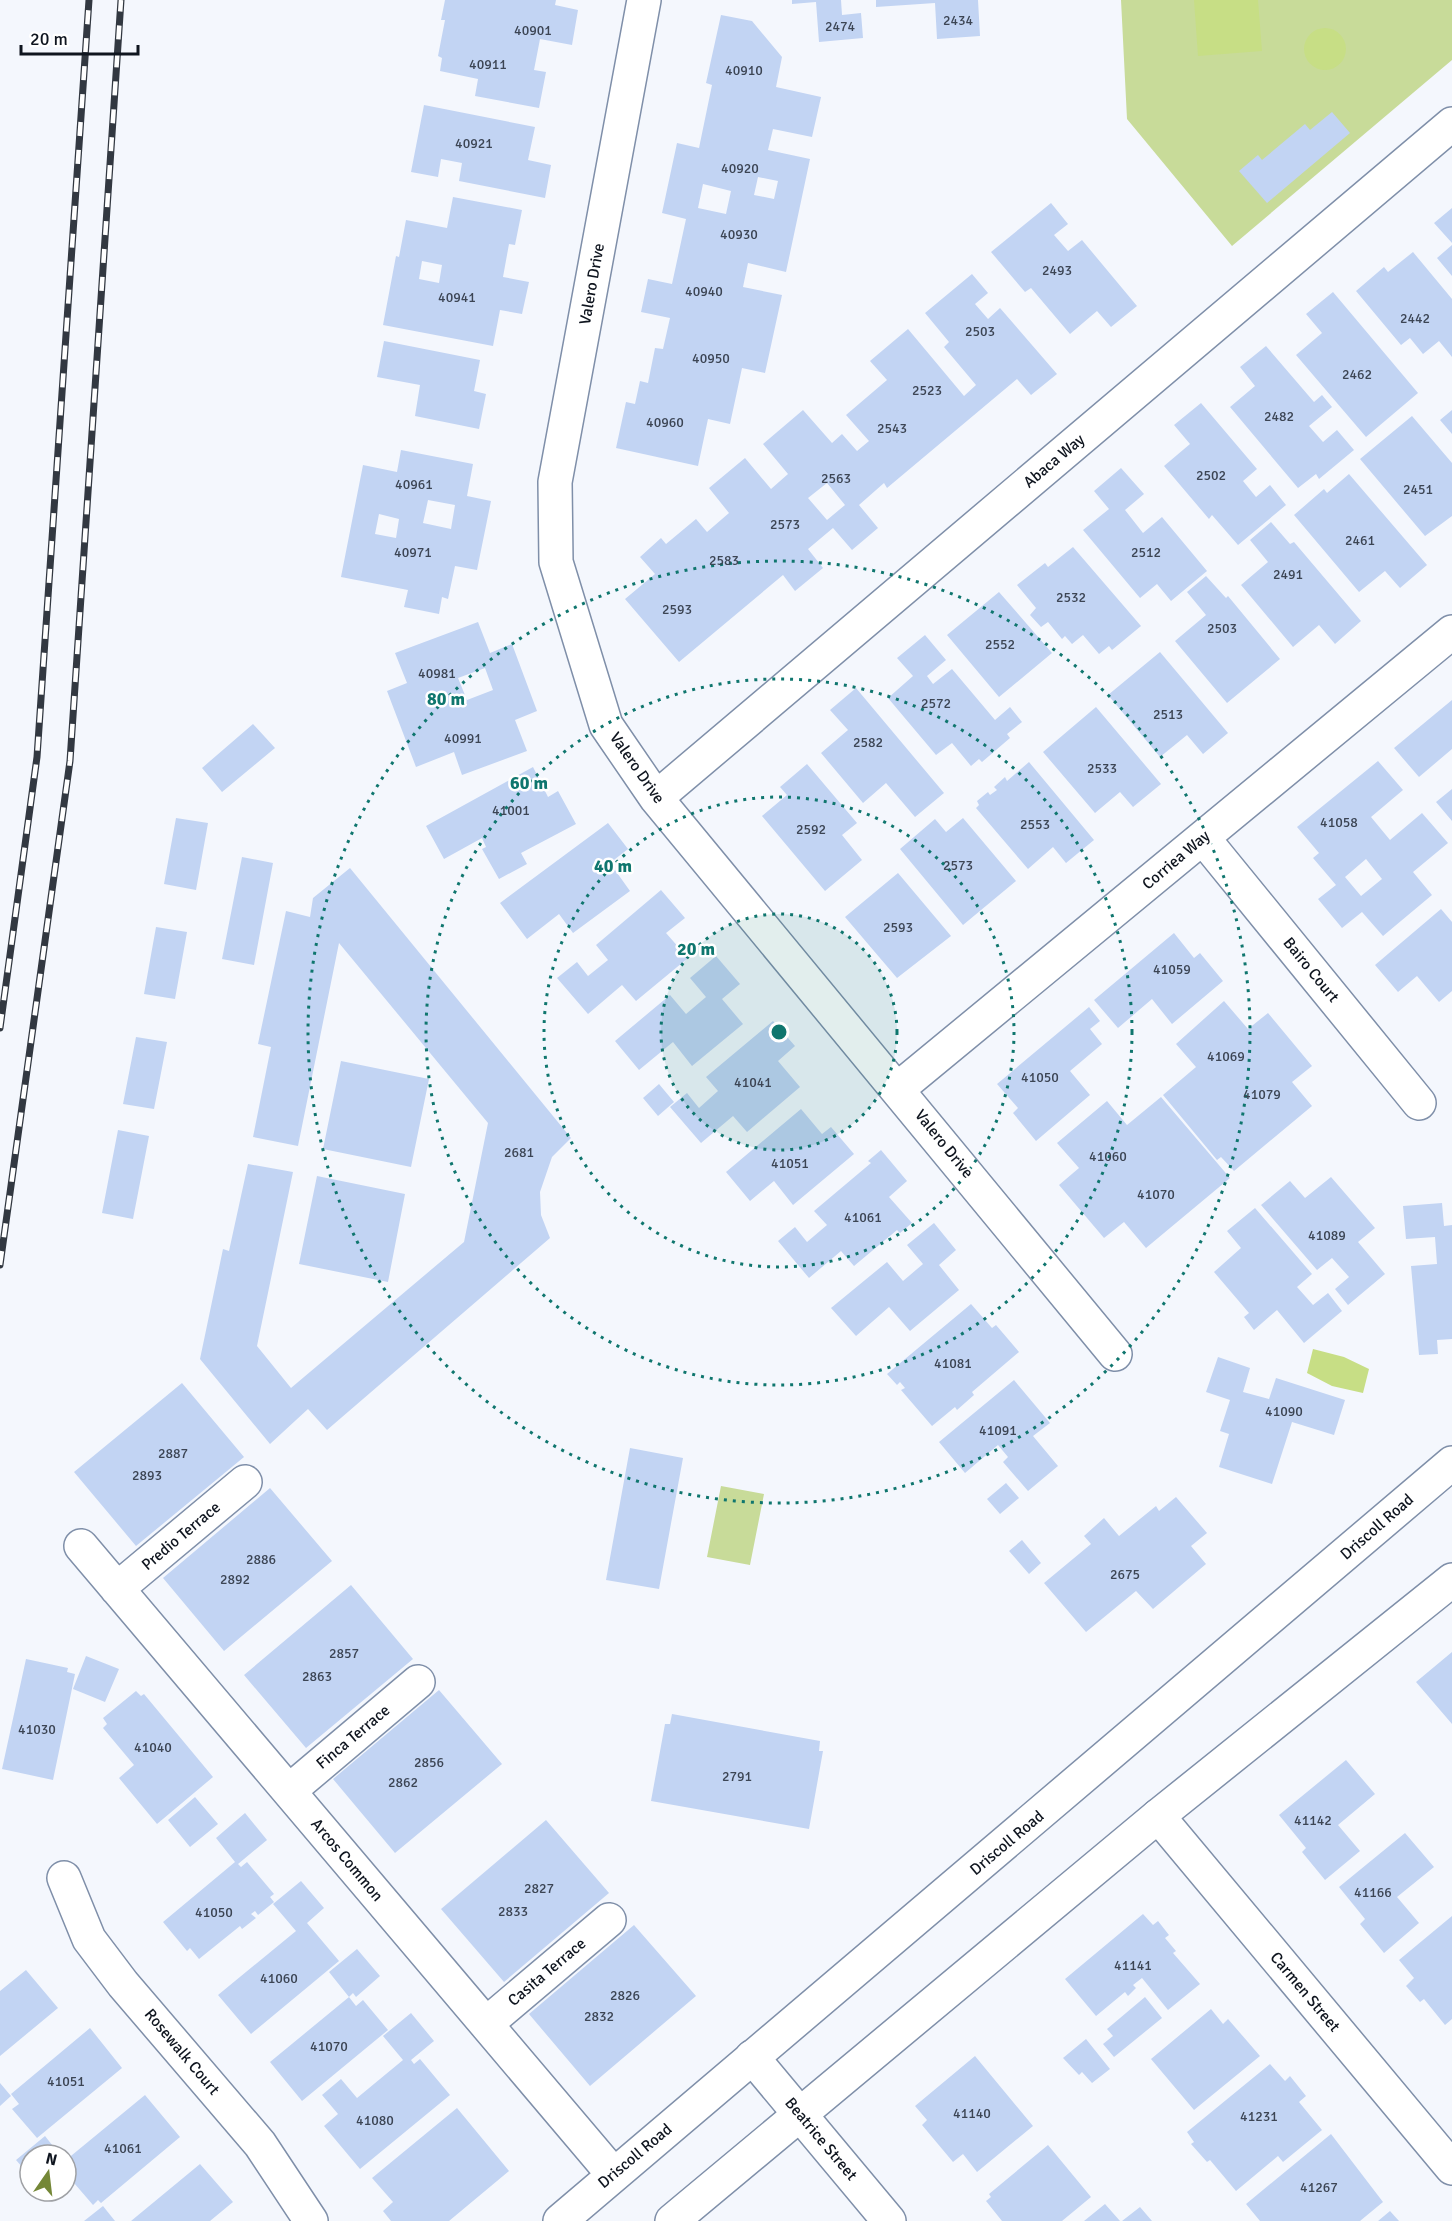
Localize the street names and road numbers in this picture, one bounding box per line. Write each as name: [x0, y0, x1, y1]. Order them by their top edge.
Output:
street label: Valero Drive: [575, 242, 609, 326]
street label: Abaca Way: [1019, 429, 1089, 492]
street label: Valero Drive: [605, 728, 669, 808]
street label: Corriea Way: [1138, 826, 1214, 894]
street label: Bairo Court: [1279, 933, 1344, 1007]
street label: Valero Drive: [910, 1106, 978, 1182]
street label: Driscoll Road: [1336, 1490, 1418, 1564]
street label: Predio Terrace: [138, 1497, 224, 1575]
street label: Finca Terrace: [312, 1700, 394, 1774]
street label: Driscoll Road: [966, 1806, 1048, 1880]
street label: Arcos Common: [307, 1814, 387, 1906]
street label: Casita Terrace: [504, 1934, 590, 2010]
street label: Carmen Street: [1266, 1948, 1344, 2036]
street label: Rosewalk Court: [140, 2005, 224, 2100]
street label: Beatrice Street: [780, 2093, 862, 2185]
street label: Driscoll Road: [594, 2119, 676, 2193]

